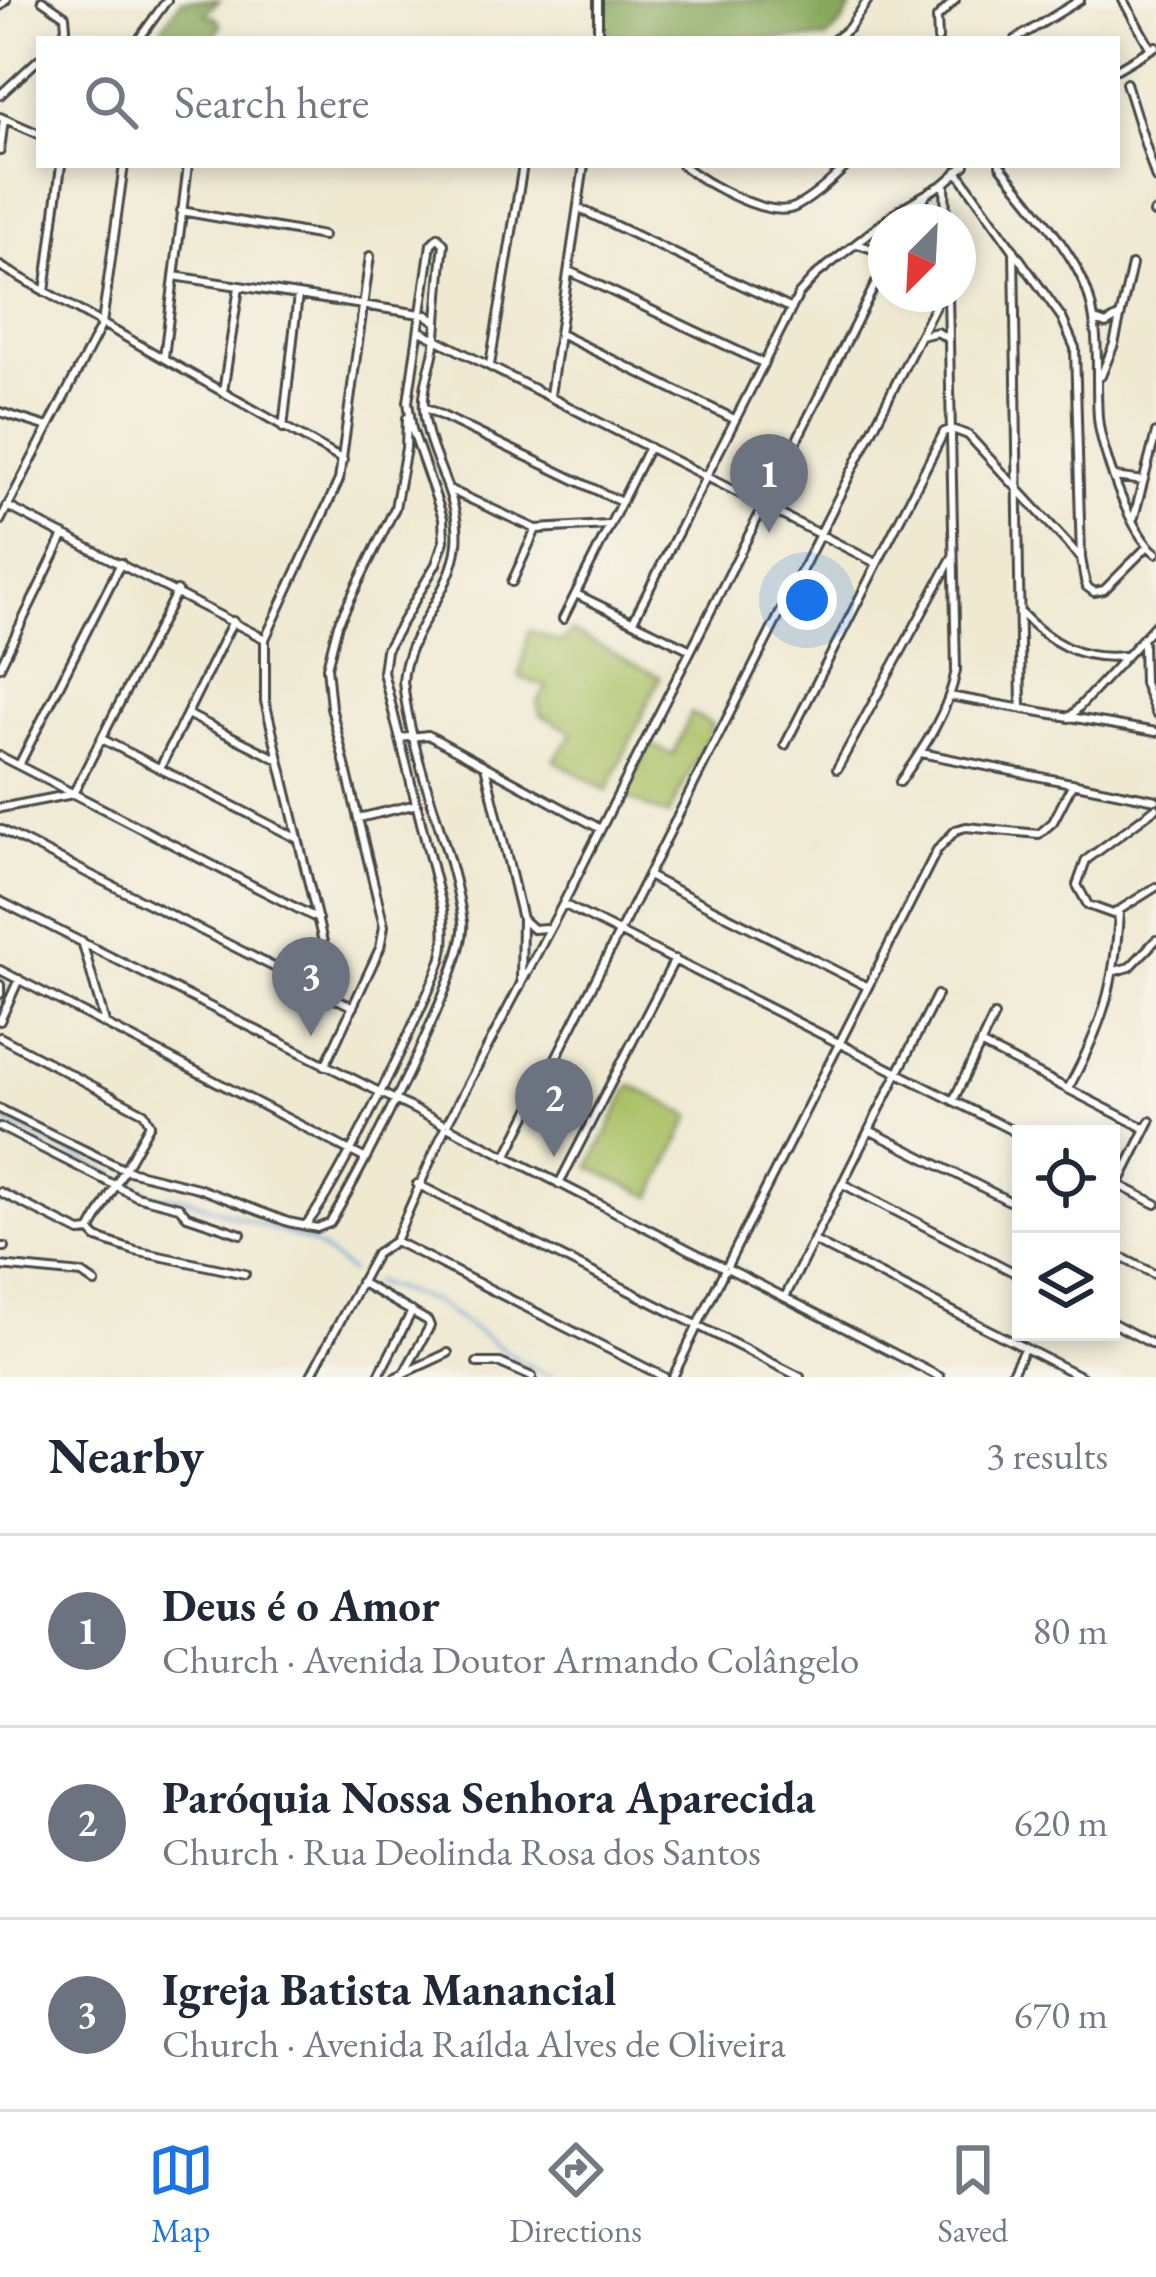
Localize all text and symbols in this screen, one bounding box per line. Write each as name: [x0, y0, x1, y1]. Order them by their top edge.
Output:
search box: [36, 36, 1120, 168]
icon: search: [78, 69, 144, 135]
text: Search here: [174, 73, 369, 131]
north arrow: [868, 204, 976, 312]
pin: 1: [730, 434, 808, 533]
your location: [777, 570, 837, 630]
pin: 3: [272, 937, 350, 1036]
pin: 2: [515, 1058, 593, 1157]
map controls: [1012, 1125, 1120, 1341]
button: locate: [1012, 1125, 1120, 1233]
button: layers: [1012, 1233, 1120, 1341]
text: Nearby: [48, 1422, 204, 1488]
text: 3 results: [986, 1430, 1108, 1481]
text: Deus é o Amor: [162, 1576, 440, 1634]
text: 1: [77, 1605, 97, 1656]
text: 80 m: [1032, 1605, 1108, 1656]
text: Church · Avenida Doutor Armando Colângelo: [162, 1634, 859, 1685]
text: Paróquia Nossa Senhora Aparecida: [162, 1768, 816, 1826]
text: 2: [77, 1797, 97, 1848]
text: 620 m: [1014, 1797, 1108, 1848]
text: Church · Rua Deolinda Rosa dos Santos: [162, 1826, 761, 1877]
text: Igreja Batista Manancial: [162, 1960, 617, 2018]
text: 3: [77, 1989, 97, 2040]
text: 670 m: [1014, 1989, 1108, 2040]
text: Church · Avenida Raílda Alves de Oliveira: [162, 2018, 786, 2069]
tab: Map: [148, 2137, 214, 2252]
tab: Directions: [509, 2137, 642, 2252]
tab: Saved: [938, 2137, 1008, 2252]

